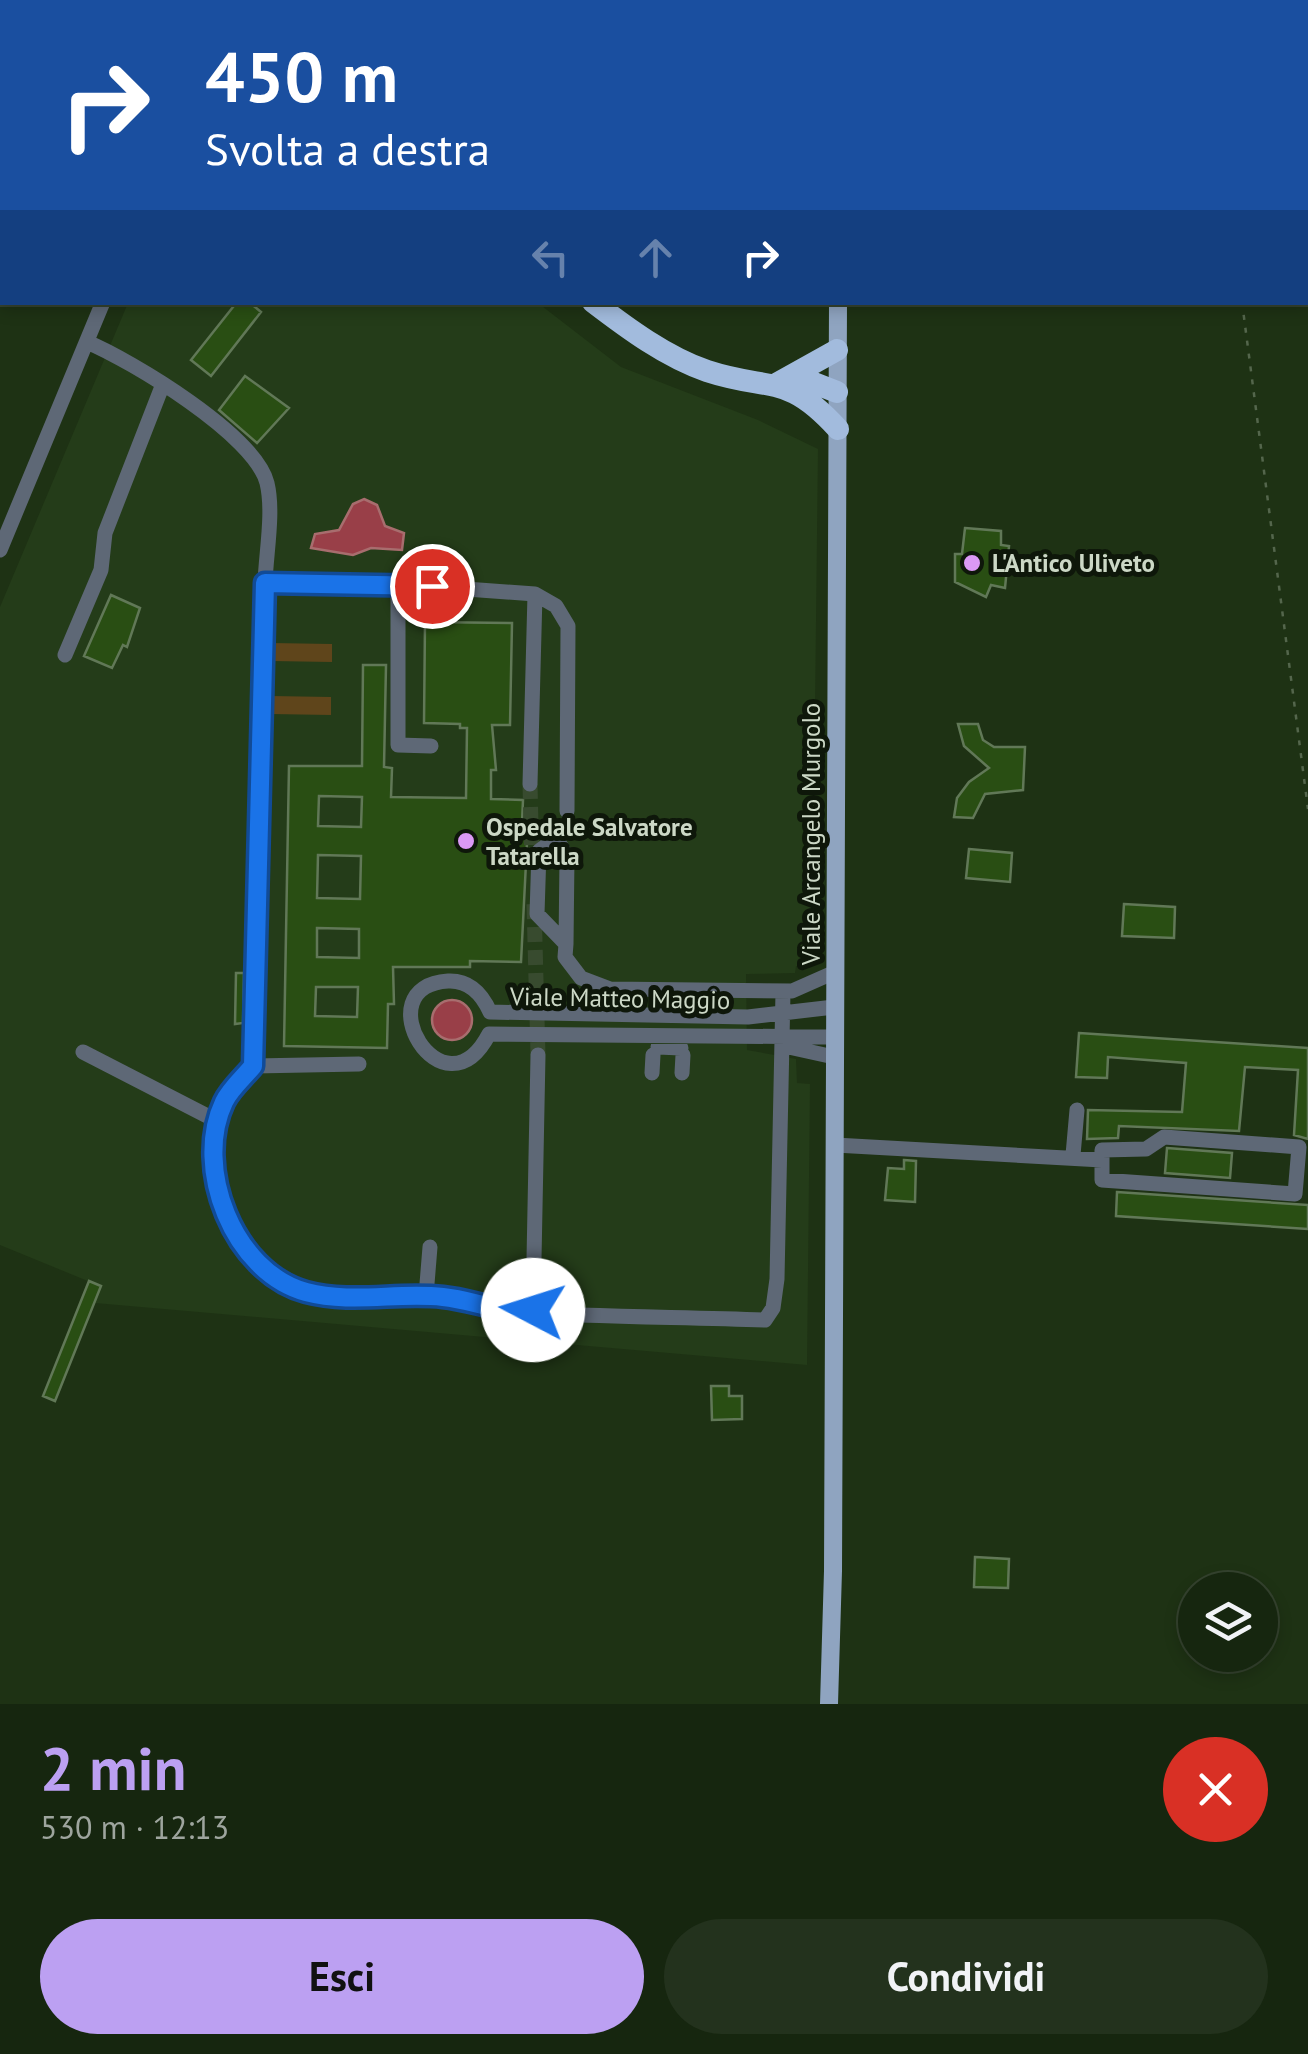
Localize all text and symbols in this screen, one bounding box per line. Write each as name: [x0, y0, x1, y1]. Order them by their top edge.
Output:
text: 450 m: [205, 31, 398, 121]
icon: right: [40, 40, 170, 170]
text: Svolta a destra: [205, 119, 490, 177]
icon: left: [523, 230, 578, 285]
icon: ahead: [628, 230, 683, 285]
icon: right: [733, 230, 788, 285]
pin: [390, 544, 475, 629]
place label: L'Antico Uliveto: [992, 547, 1155, 579]
marker: L'Antico Uliveto: [961, 552, 983, 574]
icon: arrive: [405, 559, 460, 614]
street label: Viale Arcangelo Murgolo: [795, 703, 827, 966]
place label: Ospedale Salvatore Tatarella: [486, 811, 693, 872]
marker: Ospedale Salvatore Tatarella: [455, 830, 477, 852]
street label: Viale Matteo Maggio: [509, 980, 730, 1016]
position arrow: [481, 1258, 585, 1362]
map controls: [1178, 1572, 1278, 1672]
button: layers: [1178, 1572, 1278, 1672]
text: 2 min: [40, 1729, 186, 1807]
button: close: [1163, 1737, 1268, 1842]
text: 530 m · 12:13: [40, 1806, 229, 1848]
button: Esci: [40, 1919, 644, 2034]
button: Condividi: [664, 1919, 1268, 2034]

